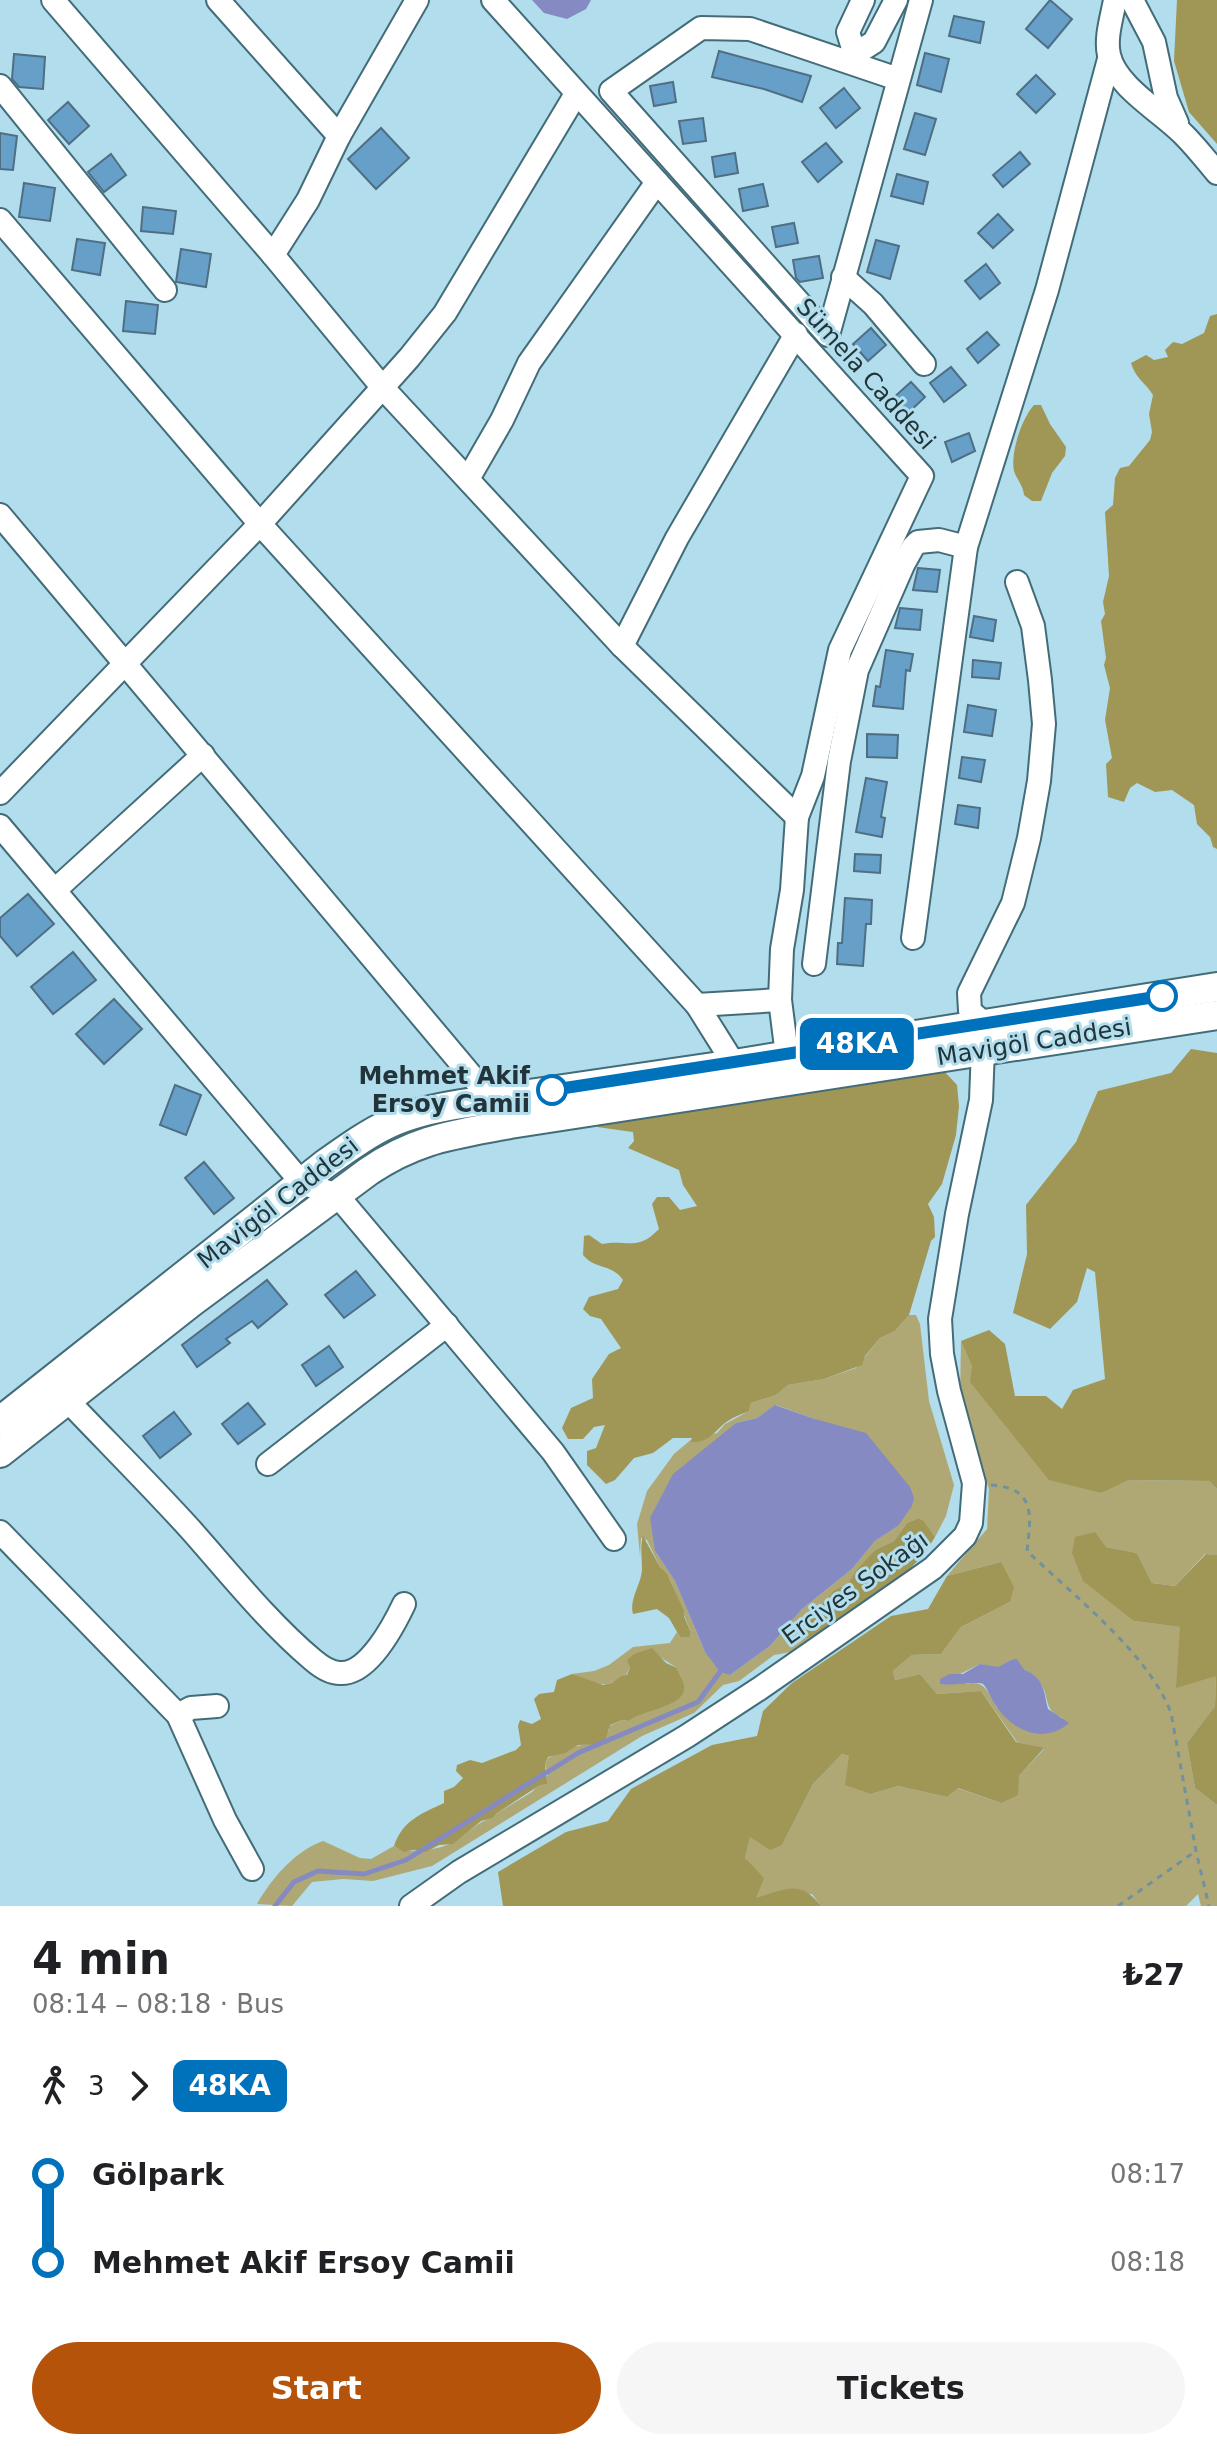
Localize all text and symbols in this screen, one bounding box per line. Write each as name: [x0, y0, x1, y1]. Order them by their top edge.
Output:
street label: Sümela Caddesi: [791, 293, 941, 455]
unlabelled marker: [1147, 981, 1177, 1011]
street label: Mavigöl Caddesi: [935, 1013, 1133, 1071]
line badge: 48KA: [801, 1018, 913, 1070]
text: 48KA: [816, 1027, 898, 1060]
place label: Mehmet Akif Ersoy Camii: [358, 1062, 531, 1118]
marker: Mehmet Akif Ersoy Camii: [537, 1075, 567, 1105]
street label: Mavigöl Caddesi: [192, 1132, 364, 1274]
street label: Erciyes Sokağı: [777, 1526, 933, 1650]
text: 4 min: [32, 1933, 170, 1984]
text: ₺27: [1122, 1957, 1185, 1992]
text: 08:14 – 08:18 · Bus: [32, 1989, 284, 2019]
icon: walk: [32, 2064, 76, 2108]
icon: forward: [117, 2064, 161, 2108]
text: 48KA: [189, 2069, 271, 2102]
text: 3: [88, 2071, 105, 2101]
text: Gölpark: [92, 2157, 224, 2192]
text: 08:17: [1110, 2159, 1185, 2189]
text: Mehmet Akif Ersoy Camii: [92, 2245, 515, 2280]
text: 08:18: [1110, 2247, 1185, 2277]
button: Start: [32, 2342, 601, 2434]
button: Tickets: [617, 2342, 1185, 2434]

